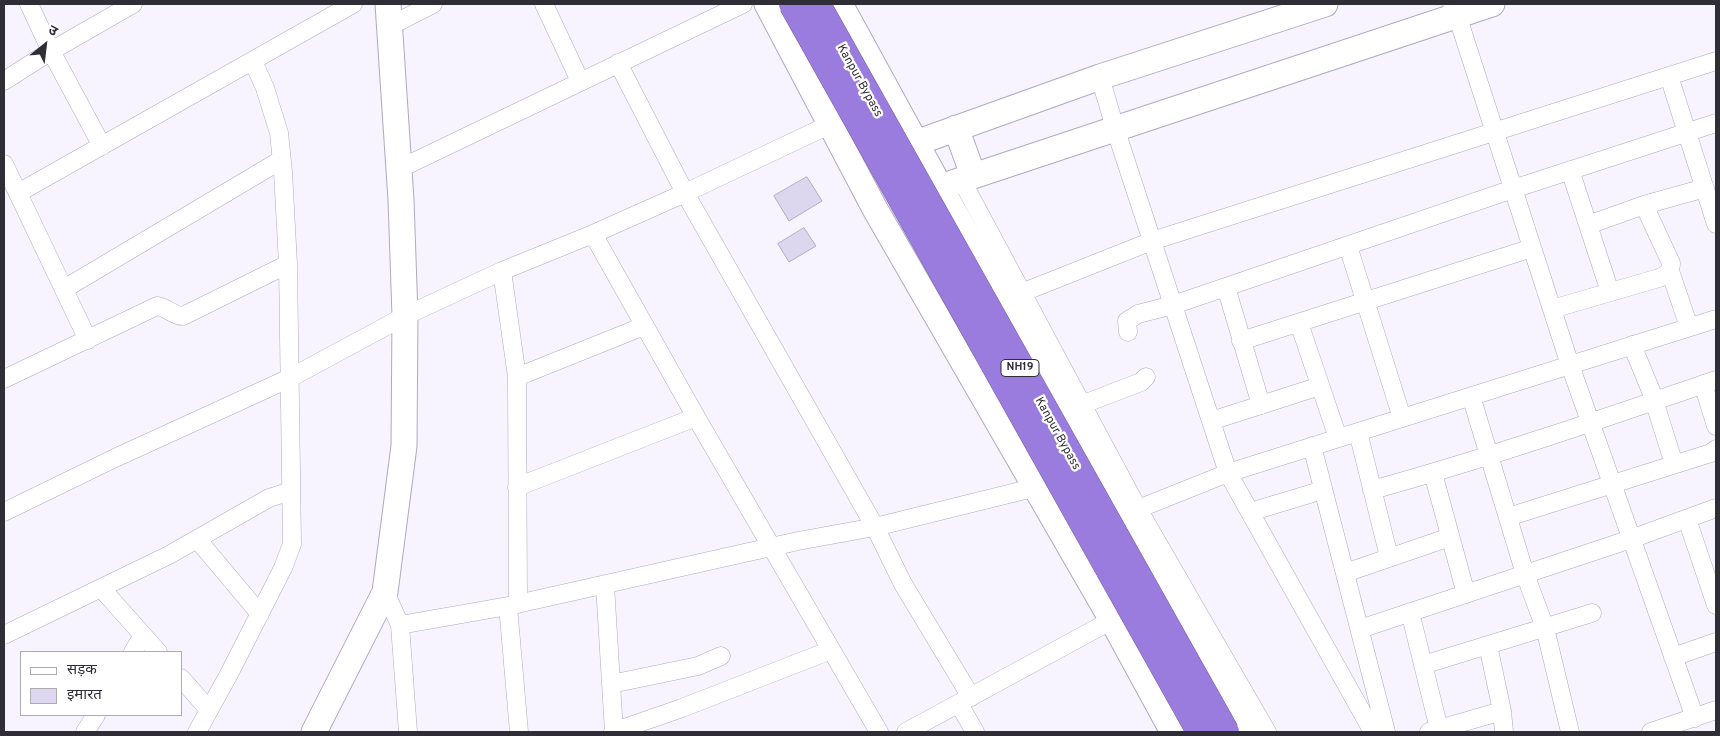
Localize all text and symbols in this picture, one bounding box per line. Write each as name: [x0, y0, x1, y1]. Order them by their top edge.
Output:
north arrow: [20, 20, 70, 70]
text: उ: [45, 22, 60, 41]
street label: Kanpur Bypass: [833, 42, 885, 120]
road number: NH19: [1001, 359, 1039, 376]
street label: Kanpur Bypass: [1031, 395, 1083, 473]
legend: [20, 651, 182, 716]
text: सड़क: [67, 661, 97, 680]
text: इमारत: [67, 686, 102, 705]

